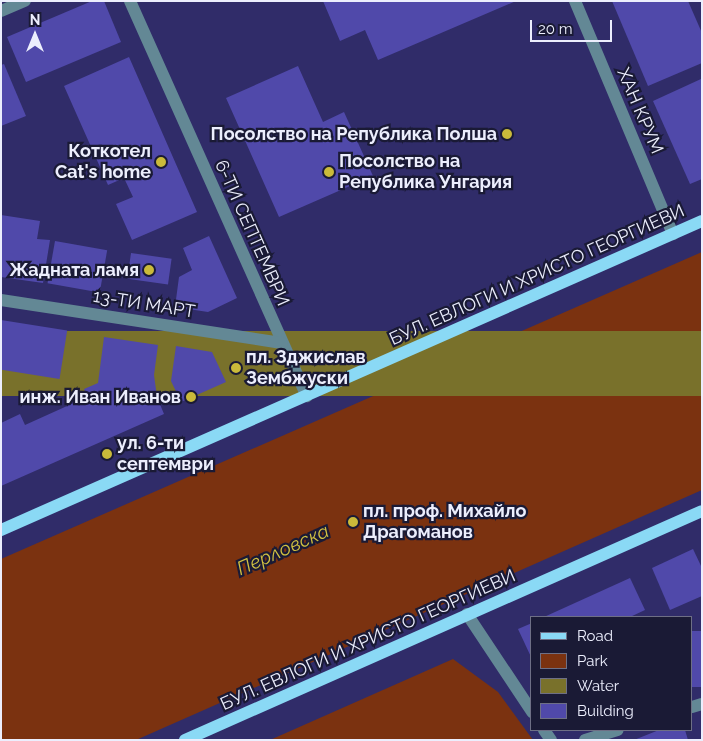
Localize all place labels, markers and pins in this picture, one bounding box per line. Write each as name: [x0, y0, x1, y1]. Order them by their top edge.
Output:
place label: Посолство на Република Полша: [211, 123, 497, 145]
marker: Посолство на Република Полша: [501, 128, 513, 140]
place label: Коткотел Cat's home: [55, 141, 151, 183]
place label: Посолство на Република Унгария: [339, 151, 512, 193]
marker: Коткотел Cat's home: [155, 156, 167, 168]
marker: Посолство на Република Унгария: [323, 166, 335, 178]
place label: Жадната ламя: [9, 259, 139, 281]
marker: Жадната ламя: [143, 264, 155, 276]
place label: пл. Зджислав Зембжуски: [246, 347, 366, 389]
marker: пл. Зджислав Зембжуски: [230, 362, 242, 374]
place label: инж. Иван Иванов: [20, 386, 181, 408]
marker: инж. Иван Иванов: [185, 391, 197, 403]
place label: ул. 6-ти септември: [117, 433, 214, 476]
marker: ул. 6-ти септември: [101, 448, 113, 460]
place label: пл. проф. Михайло Драгоманов: [363, 501, 526, 544]
marker: пл. проф. Михайло Драгоманов: [347, 516, 359, 528]

